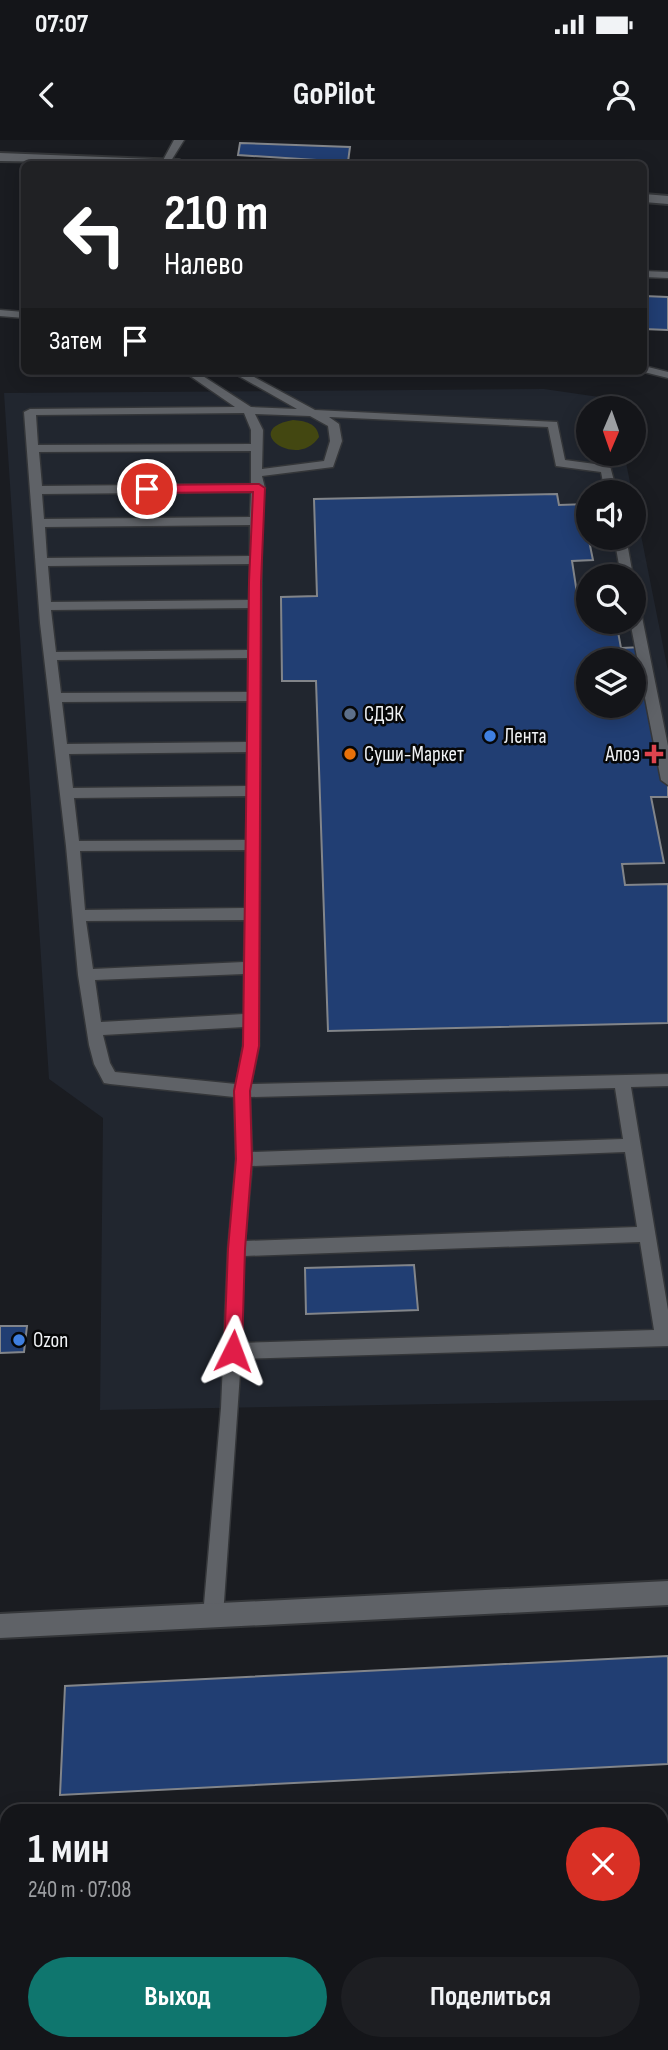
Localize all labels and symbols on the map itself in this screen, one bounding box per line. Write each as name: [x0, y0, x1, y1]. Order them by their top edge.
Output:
north arrow: [576, 396, 646, 466]
pin: [117, 459, 177, 519]
place label: СДЭК: [364, 702, 404, 727]
marker: СДЭК: [342, 706, 358, 722]
place label: Лента: [504, 724, 547, 749]
marker: Лента: [482, 728, 498, 744]
place label: Суши-Маркет: [364, 742, 464, 767]
place label: Алоэ: [605, 742, 640, 767]
marker: Суши-Маркет: [342, 746, 358, 762]
marker: Алоэ: [646, 746, 662, 762]
position arrow: [196, 1314, 270, 1388]
place label: Ozon: [33, 1328, 68, 1353]
marker: Ozon: [11, 1332, 27, 1348]

